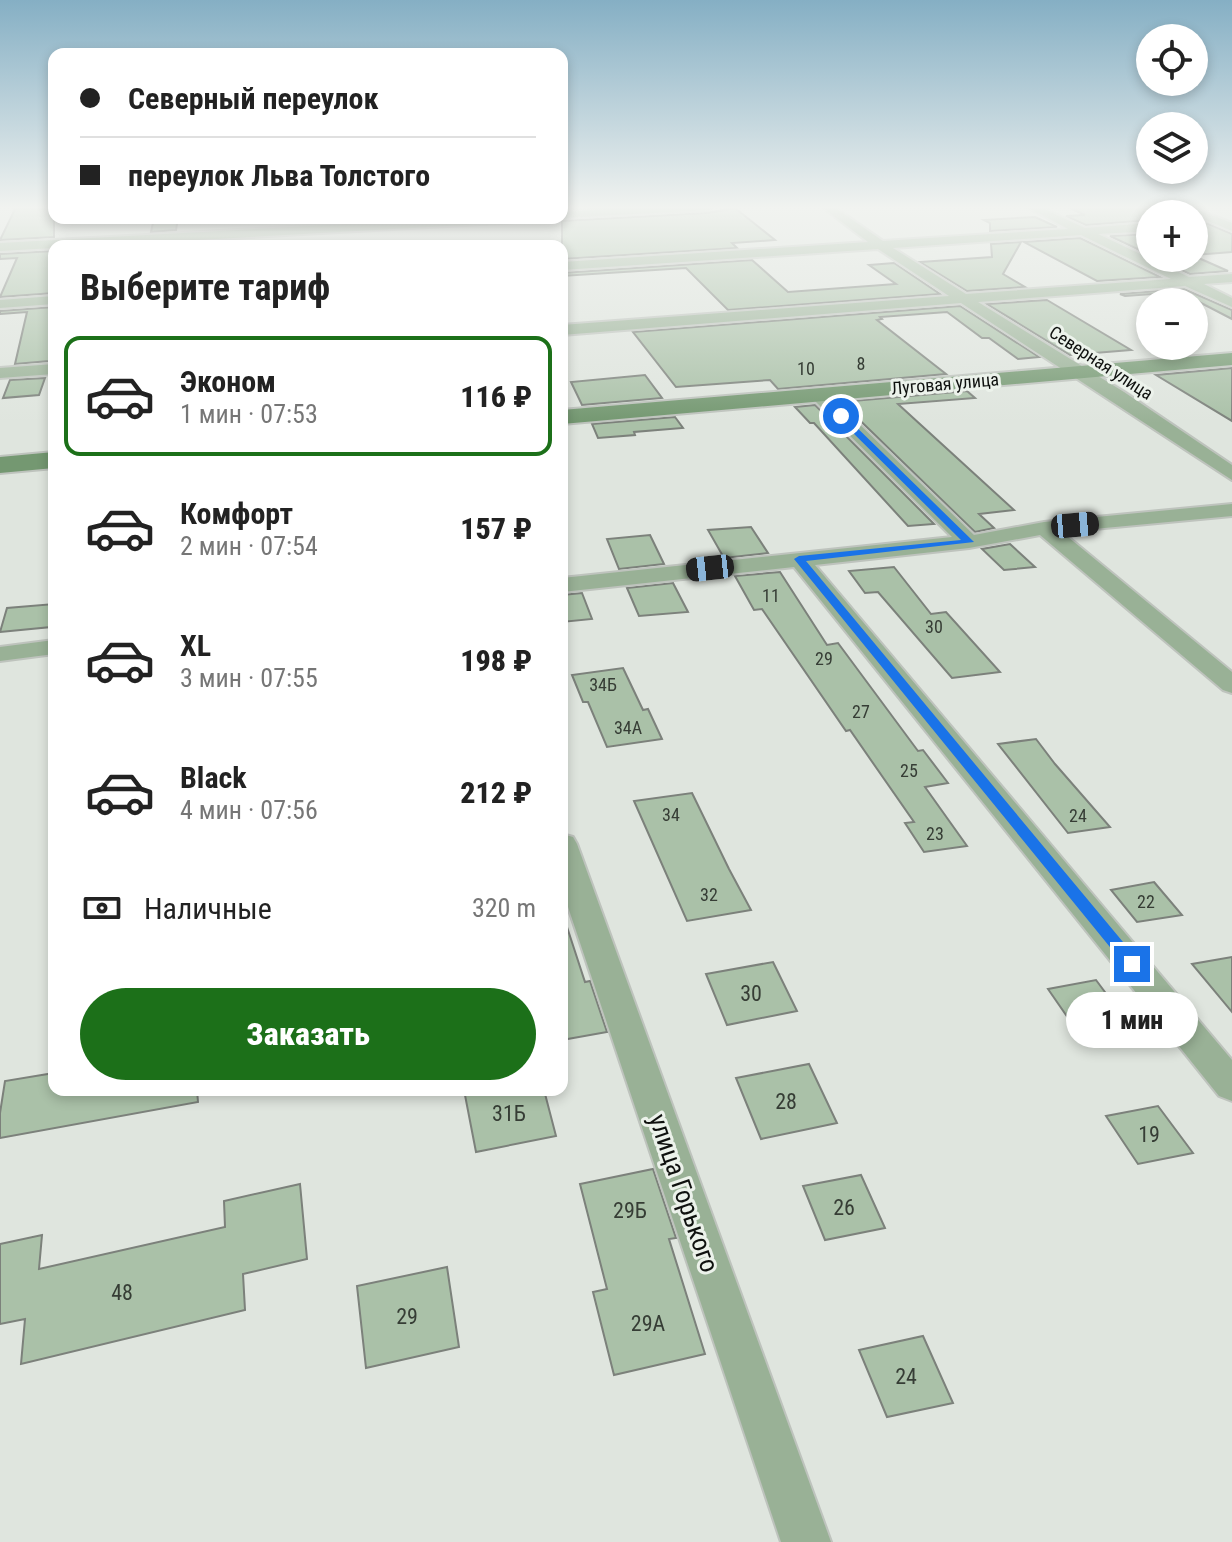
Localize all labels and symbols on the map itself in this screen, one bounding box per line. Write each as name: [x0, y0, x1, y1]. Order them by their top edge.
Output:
street label: Северная улица: [1046, 321, 1157, 404]
house number: 8: [857, 353, 865, 374]
house number: 10: [797, 358, 815, 379]
street label: Луговая улица: [890, 368, 1000, 399]
route start: [823, 398, 859, 434]
car: [1050, 511, 1100, 539]
car: [685, 554, 735, 582]
house number: 11: [762, 585, 780, 606]
house number: 30: [925, 616, 943, 637]
house number: 29: [815, 648, 833, 669]
house number: 34Б: [589, 674, 617, 695]
house number: 27: [852, 701, 870, 722]
house number: 34А: [614, 717, 643, 738]
house number: 25: [900, 760, 918, 781]
house number: 34: [662, 804, 680, 825]
house number: 24: [1069, 805, 1087, 826]
house number: 23: [926, 823, 944, 844]
house number: 32: [700, 884, 718, 905]
house number: 22: [1137, 891, 1155, 912]
route end: [1114, 946, 1150, 982]
house number: 30: [740, 981, 762, 1006]
callout: 1 мин: [1066, 992, 1198, 1048]
house number: 28: [775, 1089, 797, 1114]
house number: 31Б: [492, 1101, 526, 1126]
street label: улица Горького: [643, 1110, 725, 1276]
house number: 19: [1138, 1122, 1160, 1147]
house number: 26: [833, 1195, 855, 1220]
house number: 29Б: [613, 1198, 647, 1223]
house number: 48: [111, 1280, 133, 1305]
house number: 29: [396, 1304, 418, 1329]
house number: 29А: [631, 1311, 666, 1336]
house number: 24: [895, 1364, 917, 1389]

